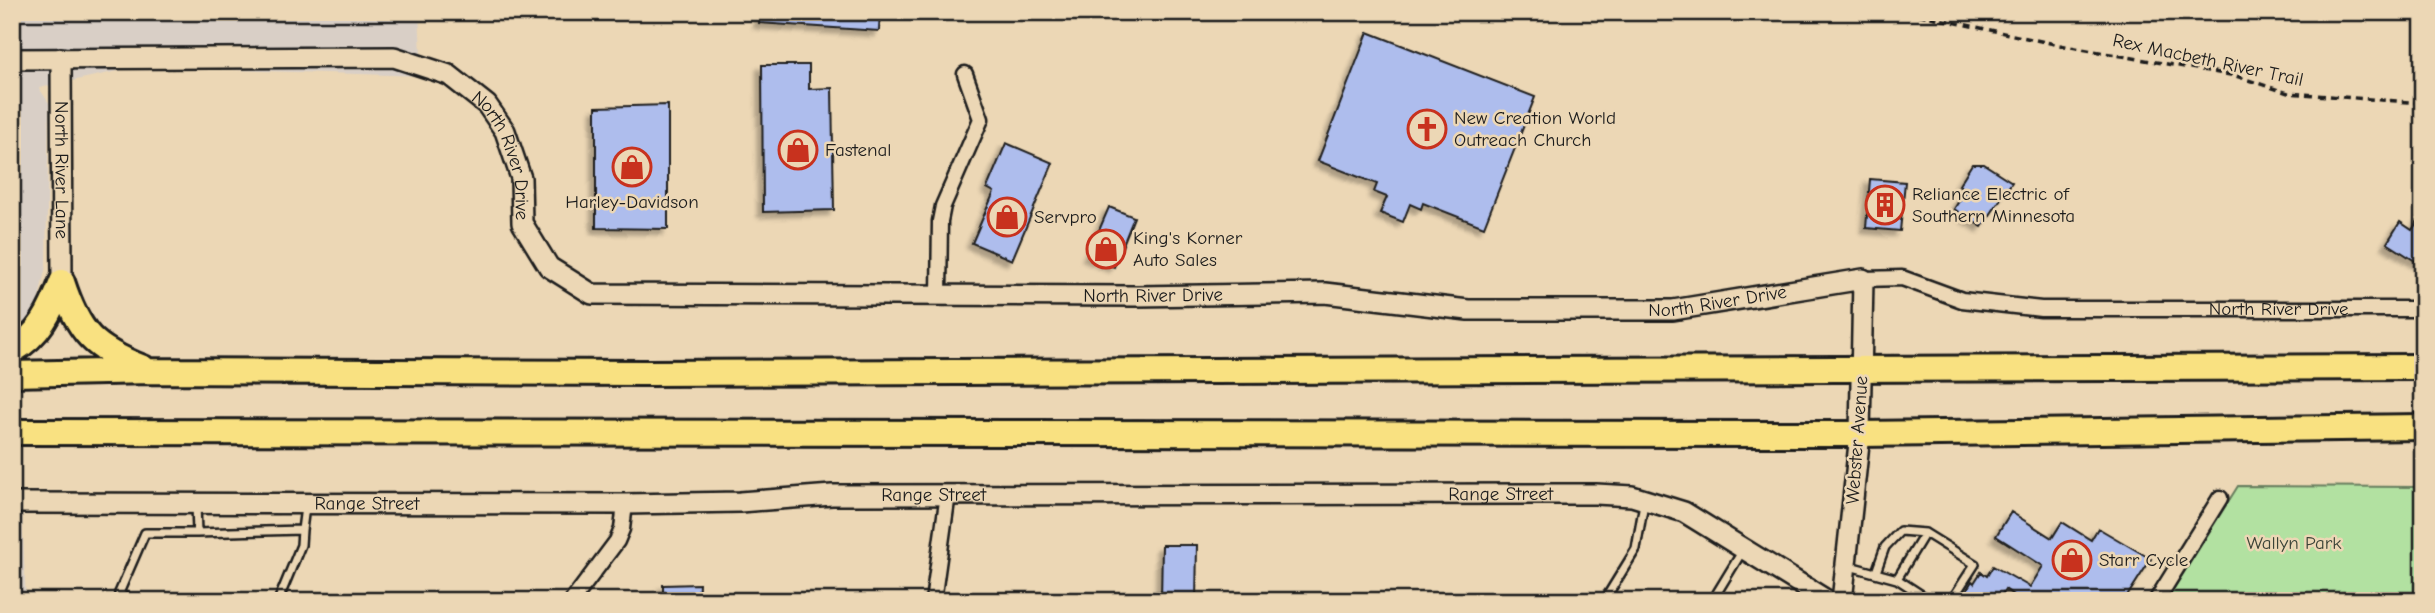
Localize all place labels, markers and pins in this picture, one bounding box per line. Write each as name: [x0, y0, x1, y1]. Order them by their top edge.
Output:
place label: New Creation World Outreach Church: [1454, 107, 1616, 151]
church icon: New Creation World Outreach Church: [1406, 108, 1448, 150]
shop icon: Fastenal: [777, 129, 819, 171]
place label: Fastenal: [825, 139, 891, 161]
shop icon: Harley-Davidson: [611, 146, 653, 188]
place label: Reliance Electric of Southern Minnesota: [1912, 183, 2075, 227]
building icon: Reliance Electric of Southern Minnesota: [1864, 184, 1906, 226]
place label: Harley-Davidson: [565, 191, 699, 213]
shop icon: Servpro: [986, 196, 1028, 238]
place label: Servpro: [1034, 206, 1097, 228]
place label: King's Korner Auto Sales: [1133, 227, 1243, 271]
shop icon: King's Korner Auto Sales: [1085, 228, 1127, 270]
shop icon: Starr Cycle: [2051, 539, 2093, 581]
place label: Starr Cycle: [2099, 549, 2188, 571]

